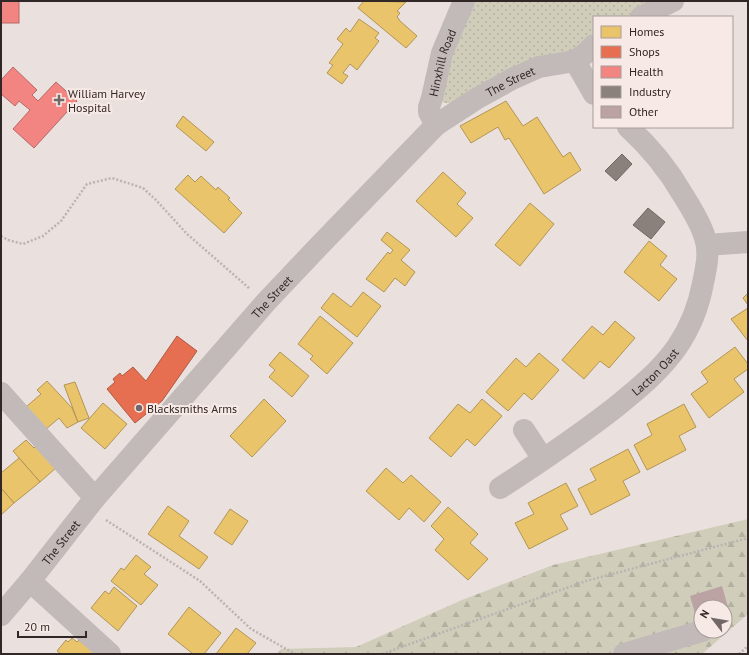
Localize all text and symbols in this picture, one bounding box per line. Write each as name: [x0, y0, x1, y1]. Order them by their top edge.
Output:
legend: [593, 16, 733, 128]
text: Homes: [629, 24, 664, 39]
street label: Hinxhill Road: [425, 27, 459, 98]
text: Shops: [629, 44, 660, 59]
street label: The Street: [483, 62, 537, 100]
text: Health: [629, 64, 663, 79]
text: Industry: [629, 84, 671, 99]
place label: William Harvey Hospital: [68, 86, 146, 115]
marker: William Harvey Hospital: [53, 94, 65, 106]
text: Other: [629, 104, 658, 119]
street label: The Street: [248, 272, 295, 321]
street label: Lacton Oast: [628, 345, 681, 398]
place label: Blacksmiths Arms: [147, 401, 237, 416]
marker: Blacksmiths Arms: [134, 403, 144, 413]
street label: The Street: [38, 517, 83, 568]
north arrow: [693, 599, 733, 639]
text: N: [697, 607, 712, 621]
scale bar: [18, 613, 86, 639]
text: 20 m: [24, 619, 50, 634]

